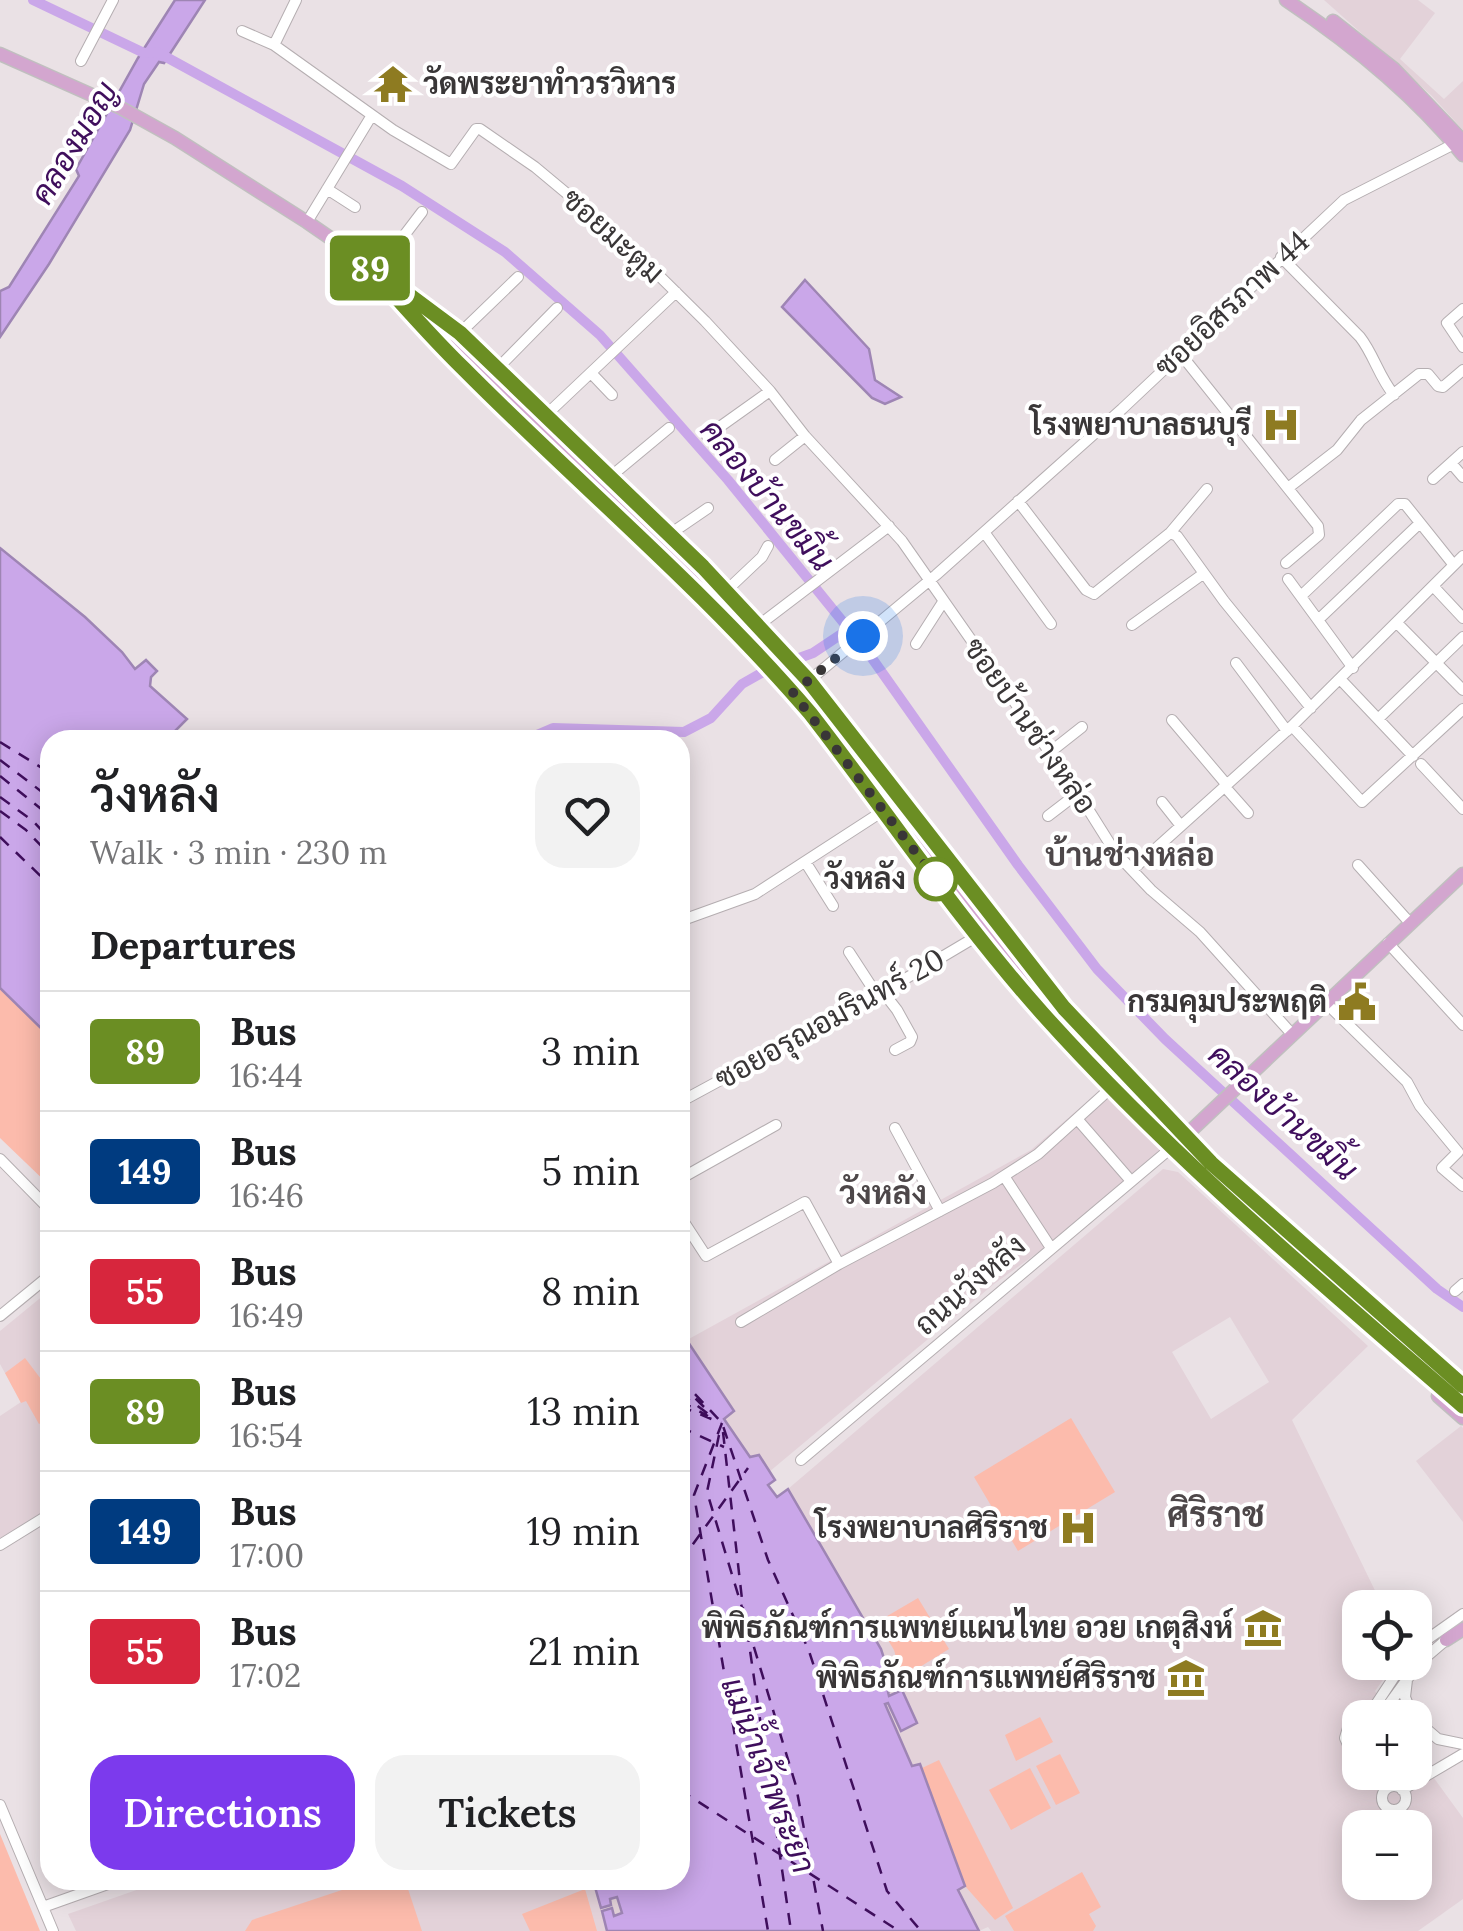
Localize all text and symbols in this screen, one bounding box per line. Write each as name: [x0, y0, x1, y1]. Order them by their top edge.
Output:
temple icon: วัดพระยาทําวรวิหาร: [372, 63, 414, 105]
place label: วัดพระยาทําวรวิหาร: [423, 64, 676, 102]
water label: คลองมอญ: [21, 73, 126, 212]
street label: ซอยมะตูม: [553, 180, 673, 292]
street label: ซอยอิสรภาพ 44: [1146, 222, 1317, 385]
line badge: 89: [325, 236, 415, 300]
text: 89: [350, 246, 390, 291]
place label: โรงพยาบาลธนบุรี: [1028, 404, 1251, 446]
hospital icon: โรงพยาบาลธนบุรี: [1260, 404, 1302, 446]
water label: คลองบ้านขมิ้น: [692, 405, 849, 579]
your location: [838, 611, 888, 661]
street label: ซอยบ้านช่างหล่อ: [956, 629, 1106, 821]
button: heart: [535, 763, 640, 868]
text: วังหลัง: [90, 764, 220, 825]
text: Walk · 3 min · 230 m: [90, 832, 387, 873]
district label: บ้านช่างหล่อ: [1045, 834, 1215, 875]
marker: วังหลัง: [915, 858, 957, 900]
place label: วังหลัง: [824, 859, 906, 897]
text: Departures: [90, 921, 296, 969]
street label: ซอยอรุณอมรินทร์ 20: [708, 939, 953, 1100]
public building icon: กรมคุมประพฤติ: [1336, 981, 1378, 1023]
place label: กรมคุมประพฤติ: [1127, 982, 1327, 1023]
text: Bus: [230, 1007, 297, 1055]
text: 3 min: [541, 1027, 640, 1075]
water label: คลองบ้านขมิ้น: [1200, 1028, 1371, 1189]
text: 89: [125, 1029, 165, 1074]
text: 16:44: [230, 1055, 303, 1096]
text: Bus: [230, 1127, 297, 1175]
text: 5 min: [542, 1147, 640, 1195]
text: 149: [118, 1149, 172, 1194]
district label: วังหลัง: [839, 1172, 927, 1213]
text: 16:46: [230, 1175, 304, 1216]
street label: ถนนวังหลัง: [906, 1226, 1033, 1343]
text: Bus: [230, 1247, 297, 1295]
text: 8 min: [541, 1267, 640, 1315]
text: 55: [126, 1269, 164, 1314]
text: 16:49: [230, 1295, 304, 1336]
text: Bus: [230, 1367, 297, 1415]
text: 13 min: [527, 1387, 640, 1435]
text: 89: [125, 1389, 165, 1434]
text: 16:54: [230, 1415, 303, 1456]
text: Bus: [230, 1487, 297, 1535]
district label: ศิริราช: [1167, 1492, 1265, 1537]
text: 19 min: [526, 1507, 640, 1555]
place label: โรงพยาบาลศิริราช: [813, 1507, 1048, 1546]
hospital icon: โรงพยาบาลศิริราช: [1057, 1507, 1099, 1549]
text: 149: [118, 1509, 172, 1554]
text: 17:00: [230, 1535, 304, 1576]
map controls: [1342, 1590, 1432, 1900]
button: locate: [1342, 1590, 1432, 1680]
text: Bus: [230, 1607, 297, 1655]
place label: พิพิธภัณฑ์การแพทย์แผนไทย อวย เกตุสิงห์: [701, 1607, 1234, 1649]
museum icon: พิพิธภัณฑ์การแพทย์แผนไทย อวย เกตุสิงห์: [1242, 1607, 1284, 1649]
text: 21 min: [528, 1627, 640, 1675]
text: 55: [126, 1629, 164, 1674]
text: 17:02: [230, 1655, 301, 1696]
museum icon: พิพิธภัณฑ์การแพทย์ศิริราช: [1165, 1657, 1207, 1699]
place label: พิพิธภัณฑ์การแพทย์ศิริราช: [816, 1658, 1156, 1696]
water label: แม่น้ำเจ้าพระยา: [712, 1668, 832, 1879]
button: +: [1342, 1700, 1432, 1790]
button: Directions: [90, 1755, 355, 1870]
button: Tickets: [375, 1755, 640, 1870]
button: −: [1342, 1810, 1432, 1900]

